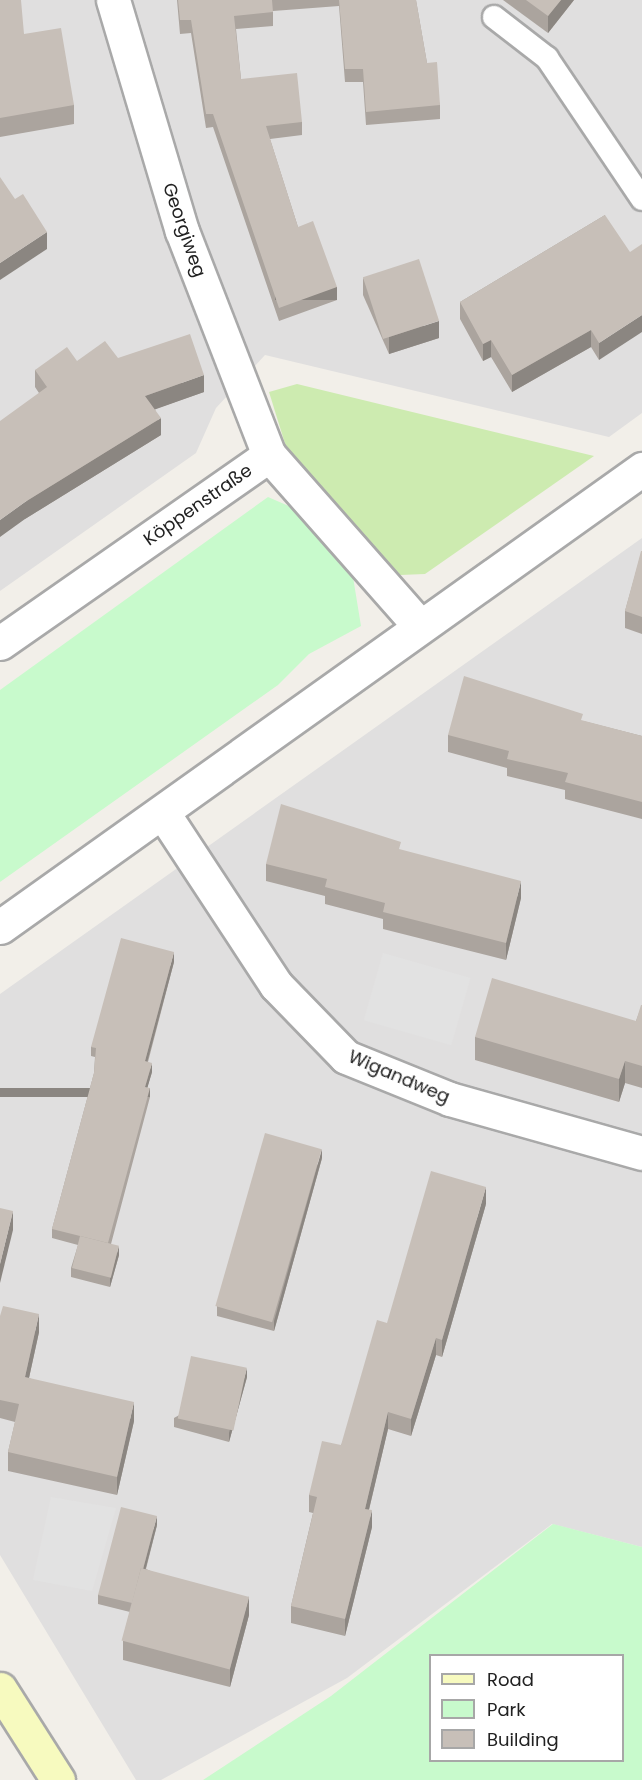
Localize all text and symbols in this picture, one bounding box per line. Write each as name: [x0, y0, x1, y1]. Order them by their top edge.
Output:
street label: Georgiweg: [158, 180, 210, 280]
street label: Köppenstraße: [140, 460, 256, 550]
street label: Wigandweg: [345, 1046, 453, 1108]
legend: [429, 1654, 624, 1762]
text: Road: [487, 1667, 534, 1692]
text: Park: [487, 1697, 526, 1722]
text: Building: [487, 1727, 559, 1752]

